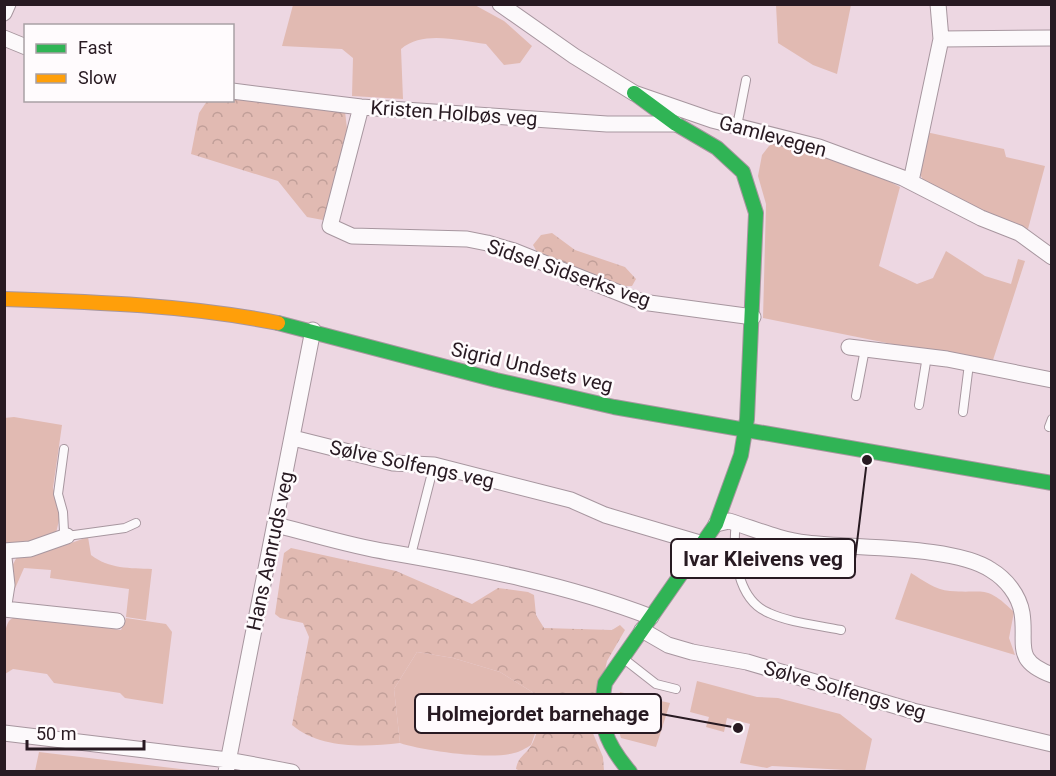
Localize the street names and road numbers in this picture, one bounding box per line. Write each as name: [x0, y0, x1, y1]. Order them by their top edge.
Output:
street label: Kristen Holbøs veg: [370, 95, 538, 131]
street label: Gamlevegen: [717, 110, 829, 162]
street label: Sidsel Sidserks veg: [484, 234, 654, 312]
street label: Sigrid Undsets veg: [449, 337, 615, 397]
street label: Sølve Solfengs veg: [328, 435, 496, 493]
street label: Hans Aanruds veg: [241, 469, 299, 633]
street label: Sølve Solfengs veg: [761, 655, 929, 725]

